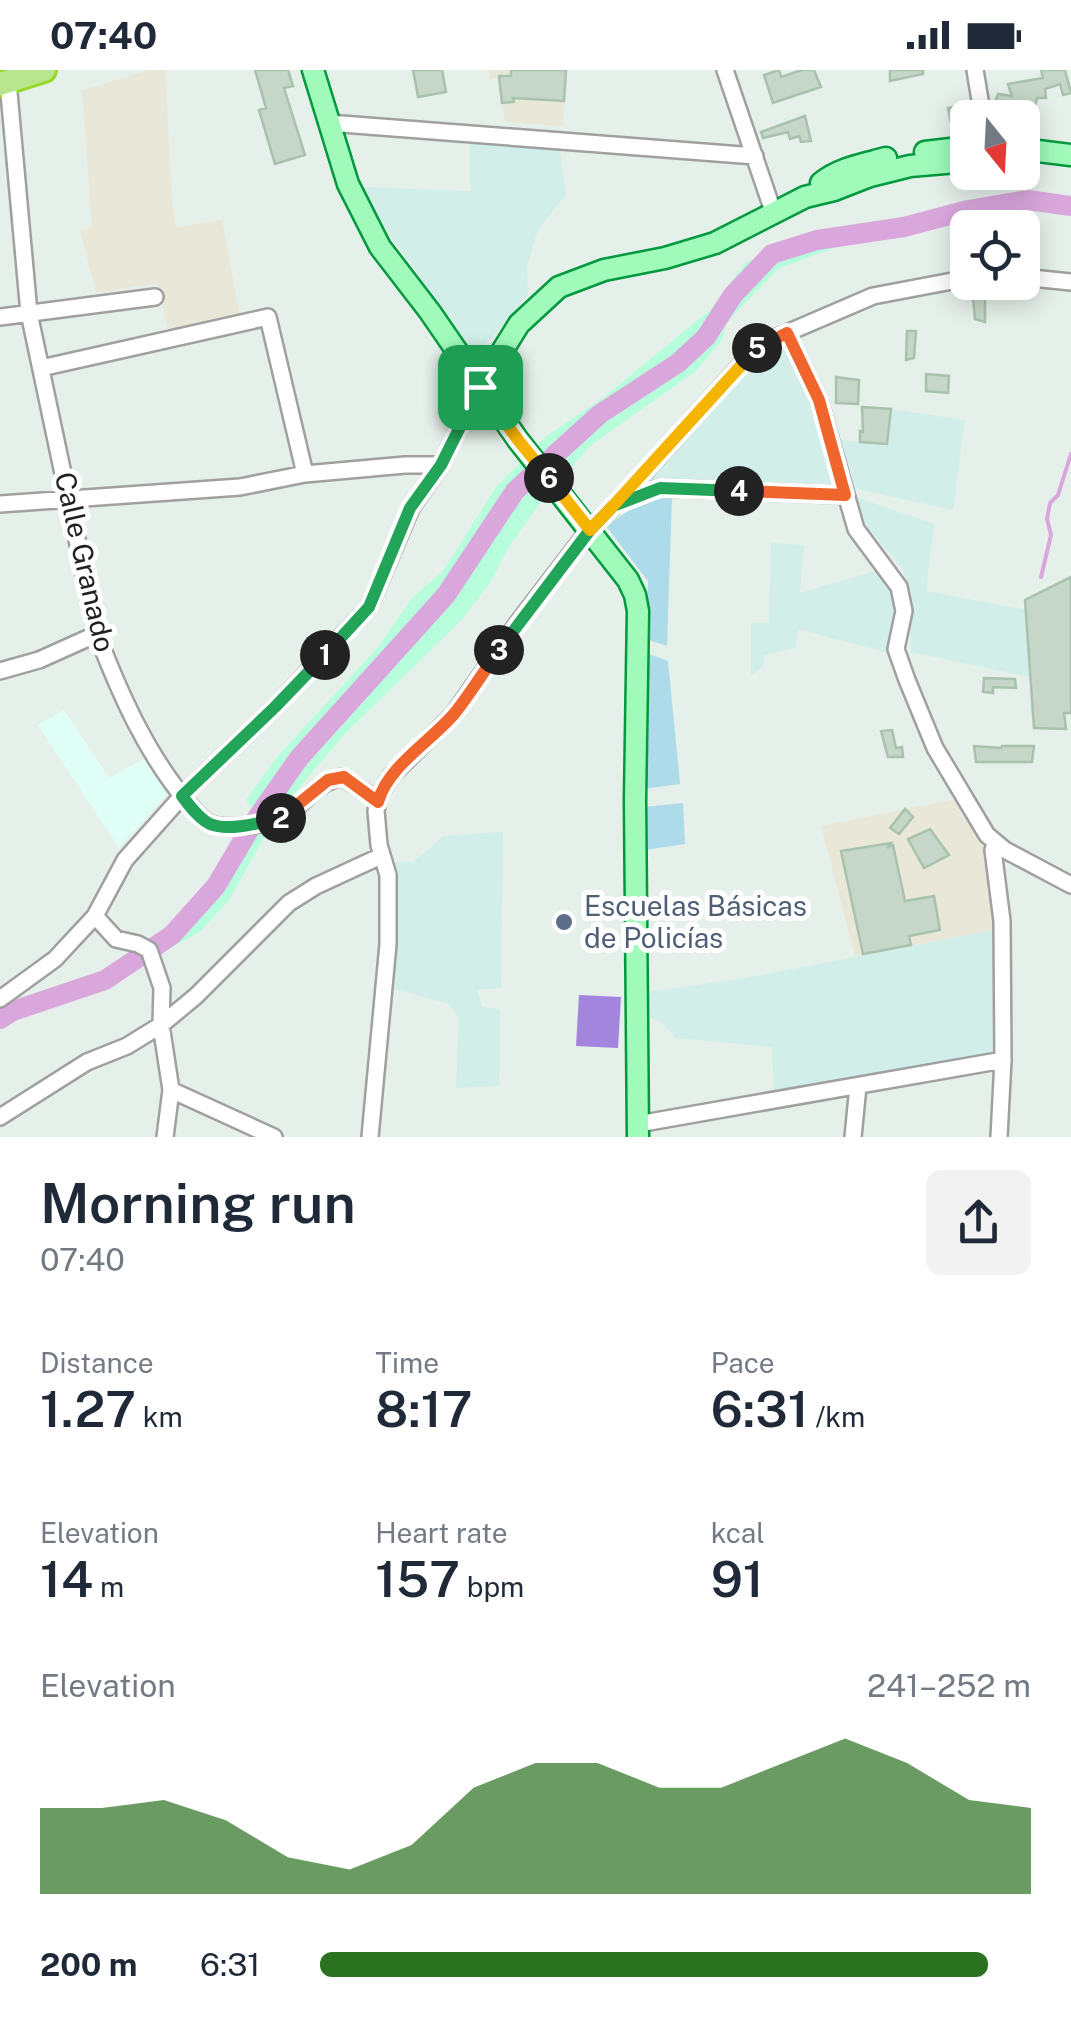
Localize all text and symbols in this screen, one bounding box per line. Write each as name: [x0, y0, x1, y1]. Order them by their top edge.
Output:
text: 07:40: [50, 13, 157, 58]
north arrow: [950, 100, 1040, 190]
map controls: [950, 100, 1040, 300]
button: locate: [950, 210, 1040, 300]
pin: 5: [732, 323, 782, 373]
text: 5: [748, 331, 766, 364]
pin: [438, 345, 523, 430]
icon: arrive: [453, 360, 508, 415]
pin: 6: [524, 453, 574, 503]
text: 6: [540, 461, 558, 494]
pin: 4: [714, 466, 764, 516]
street label: Calle Granado: [49, 469, 122, 655]
text: 4: [730, 474, 748, 507]
pin: 3: [474, 625, 524, 675]
pin: 1: [300, 630, 350, 680]
text: 3: [490, 633, 508, 666]
text: 1: [319, 638, 331, 671]
pin: 2: [256, 793, 306, 843]
text: 2: [272, 801, 290, 834]
place label: Escuelas Básicas de Policías: [584, 889, 807, 954]
marker: Escuelas Básicas de Policías: [553, 911, 575, 933]
button: share: [926, 1170, 1031, 1275]
text: Morning run: [40, 1171, 356, 1235]
text: 07:40: [40, 1241, 125, 1278]
text: Distance: [40, 1346, 154, 1379]
text: Time: [375, 1346, 439, 1379]
text: Pace: [711, 1346, 775, 1379]
text: 1.27: [40, 1379, 136, 1438]
text: 8:17: [375, 1379, 472, 1438]
text: 6:31: [711, 1379, 809, 1438]
text: km: [136, 1400, 183, 1433]
text: /km: [809, 1400, 865, 1433]
text: Elevation: [40, 1516, 159, 1549]
text: Heart rate: [375, 1516, 508, 1549]
text: kcal: [711, 1516, 765, 1549]
text: 14: [40, 1549, 93, 1608]
text: 157: [375, 1549, 460, 1608]
text: 91: [711, 1549, 764, 1608]
text: m: [93, 1570, 124, 1603]
text: bpm: [460, 1570, 524, 1603]
text: Elevation: [40, 1667, 176, 1704]
text: 241–252 m: [867, 1667, 1031, 1704]
text: 200 m: [40, 1946, 137, 1983]
text: 6:31: [200, 1946, 260, 1983]

